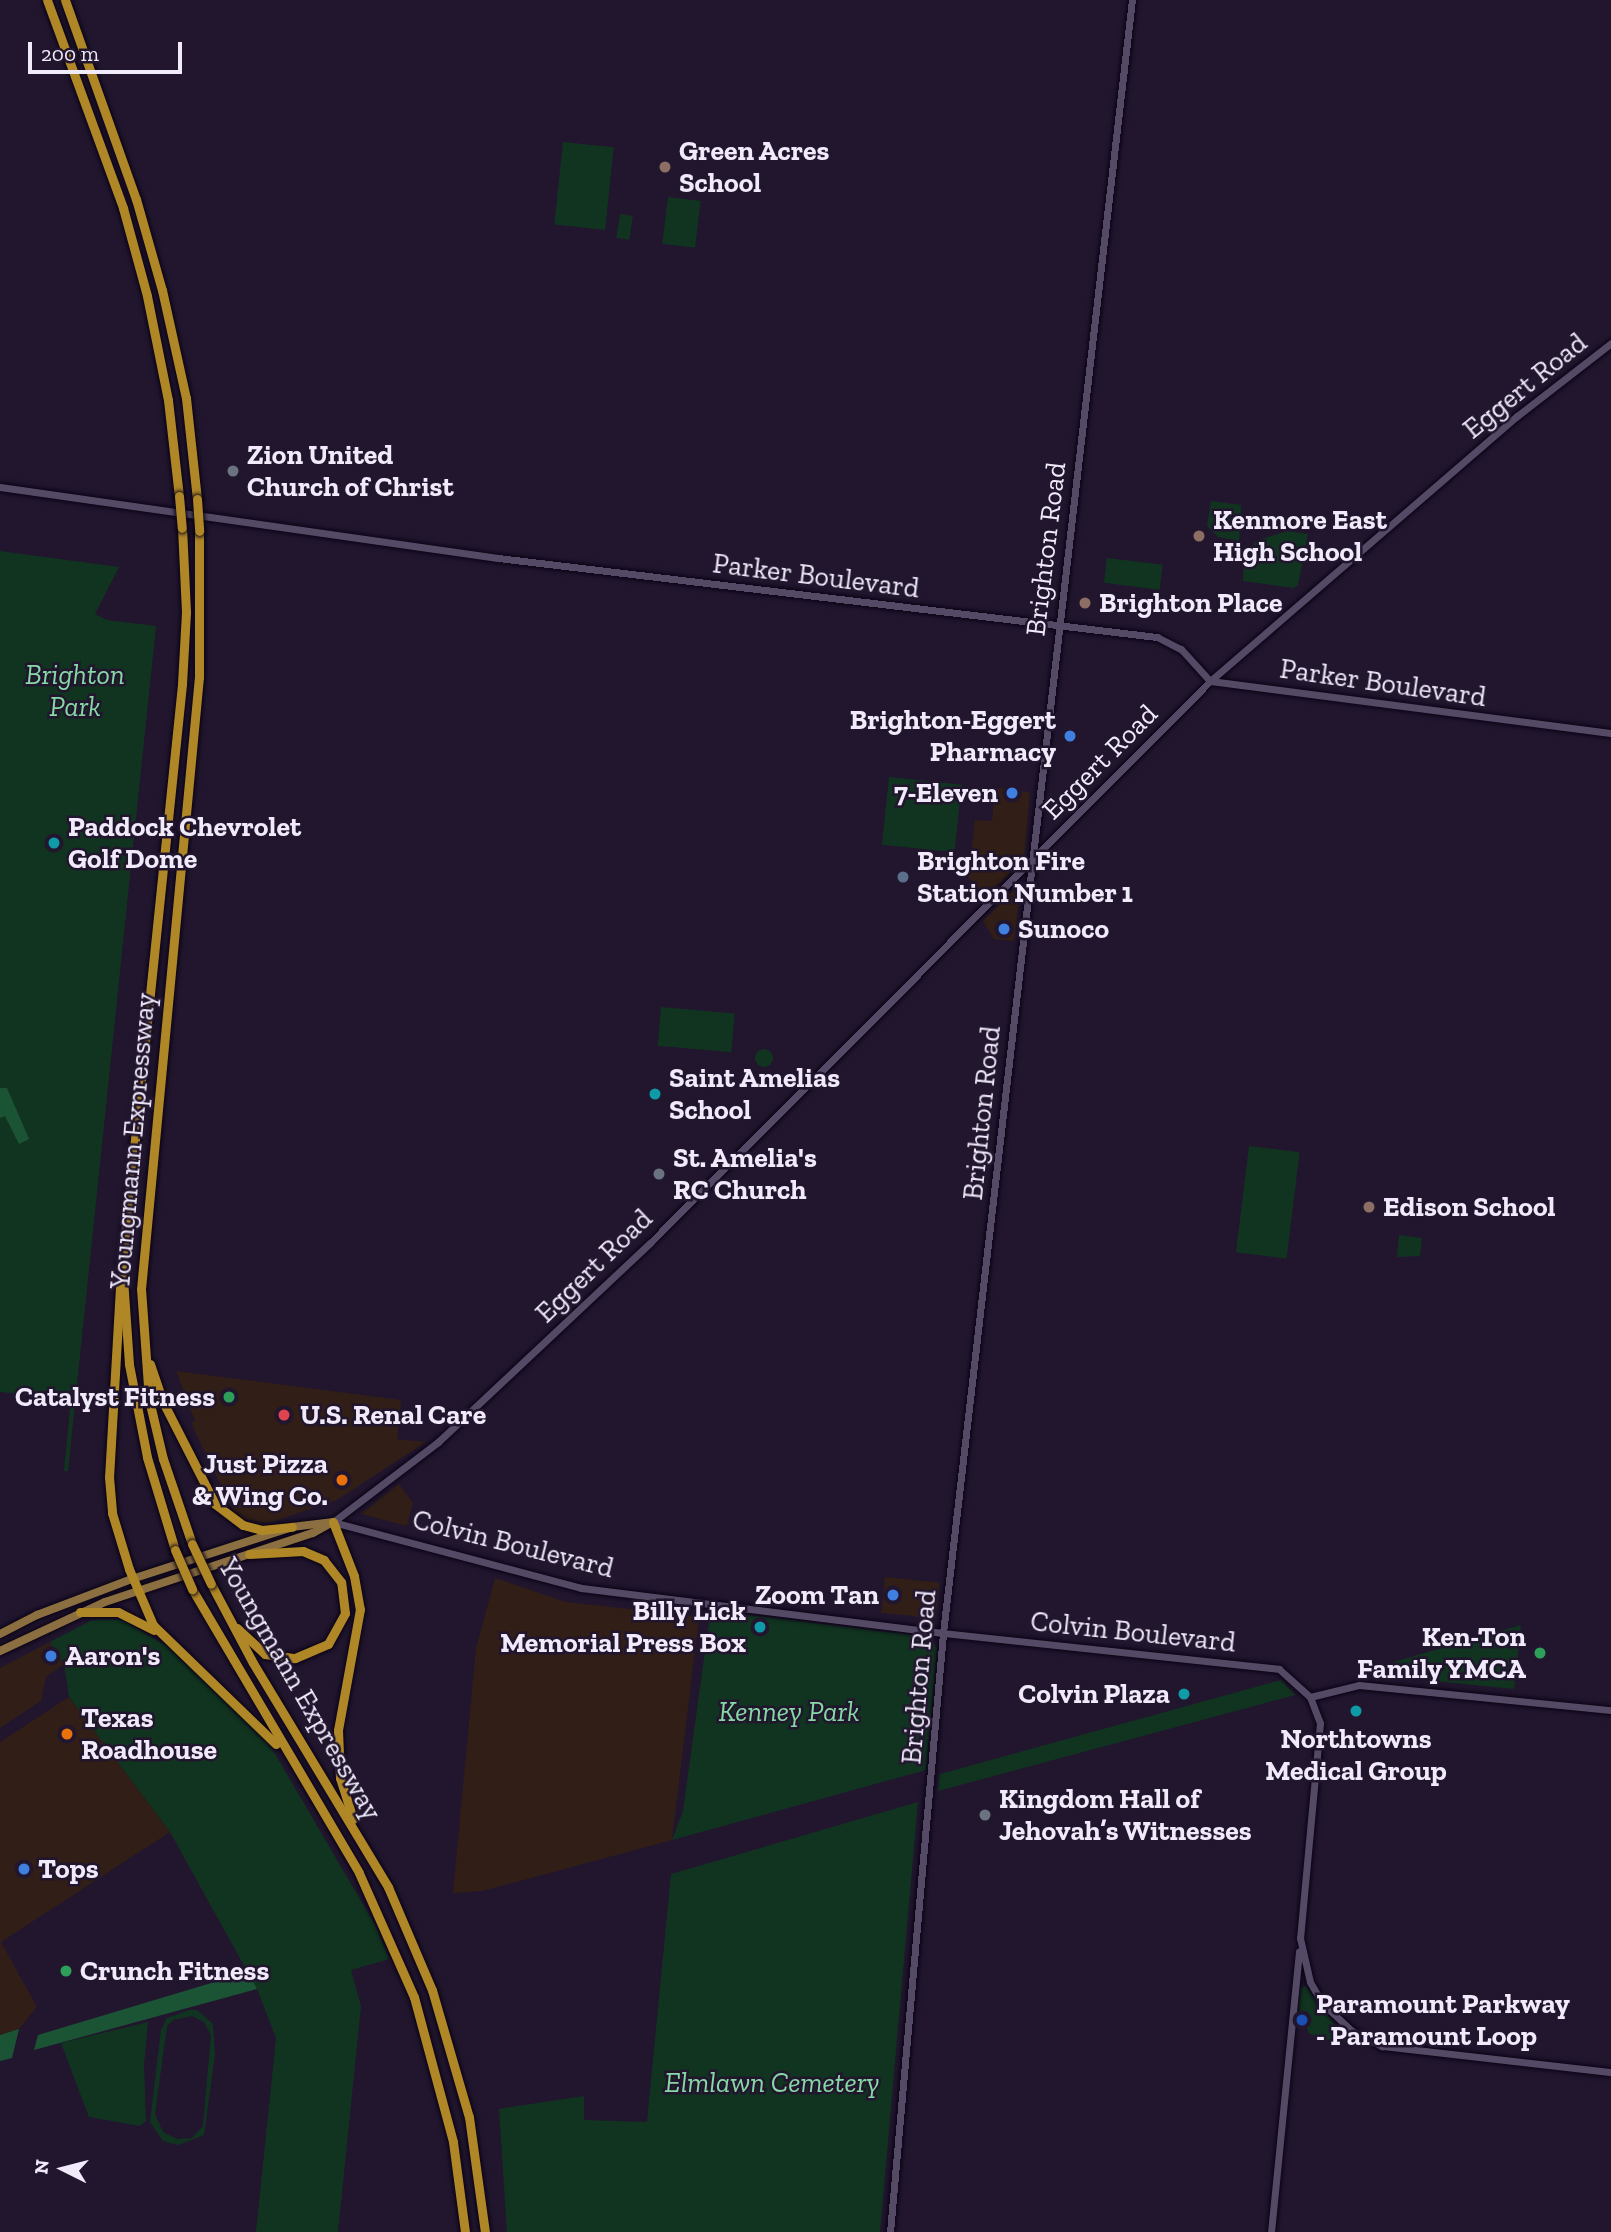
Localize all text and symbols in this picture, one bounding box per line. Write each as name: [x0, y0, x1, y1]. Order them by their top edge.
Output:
scale bar: [32, 28, 186, 72]
text: 200 m: [41, 41, 99, 66]
place label: Green Acres School: [679, 134, 830, 200]
marker: Green Acres School: [657, 159, 673, 175]
street label: Eggert Road: [1457, 326, 1593, 446]
place label: Zion United Church of Christ: [247, 438, 453, 504]
street label: Brighton Road: [1019, 460, 1073, 638]
marker: Zion United Church of Christ: [225, 463, 241, 479]
place label: Kenmore East High School: [1213, 503, 1387, 569]
marker: Kenmore East High School: [1191, 528, 1207, 544]
street label: Parker Boulevard: [711, 547, 921, 605]
place label: Brighton Place: [1099, 586, 1283, 620]
marker: Brighton Place: [1077, 595, 1093, 611]
street label: Parker Boulevard: [1277, 652, 1489, 714]
park label: Brighton Park: [25, 658, 125, 724]
street label: Eggert Road: [1035, 697, 1165, 827]
place label: Brighton-Eggert Pharmacy: [850, 703, 1056, 769]
marker: Brighton-Eggert Pharmacy: [1062, 728, 1078, 744]
place label: 7-Eleven: [894, 776, 998, 810]
marker: 7-Eleven: [1004, 785, 1020, 801]
place label: Paddock Chevrolet Golf Dome: [68, 810, 301, 876]
marker: Paddock Chevrolet Golf Dome: [46, 835, 62, 851]
place label: Brighton Fire Station Number 1: [917, 844, 1133, 910]
marker: Brighton Fire Station Number 1: [895, 869, 911, 885]
place label: Sunoco: [1018, 912, 1109, 946]
marker: Sunoco: [996, 921, 1012, 937]
street label: Youngmann Expressway: [103, 992, 163, 1290]
street label: Brighton Road: [956, 1024, 1008, 1202]
place label: Saint Amelias School: [669, 1061, 841, 1127]
marker: Saint Amelias School: [647, 1086, 663, 1102]
place label: St. Amelia's RC Church: [673, 1141, 818, 1207]
marker: St. Amelia's RC Church: [651, 1166, 667, 1182]
place label: Edison School: [1383, 1190, 1556, 1224]
marker: Edison School: [1361, 1199, 1377, 1215]
street label: Eggert Road: [529, 1202, 659, 1330]
place label: Catalyst Fitness: [15, 1380, 215, 1414]
marker: Catalyst Fitness: [221, 1389, 237, 1405]
place label: U.S. Renal Care: [300, 1398, 486, 1432]
marker: U.S. Renal Care: [274, 1405, 294, 1425]
place label: Just Pizza & Wing Co.: [191, 1447, 328, 1513]
marker: Just Pizza & Wing Co.: [334, 1472, 350, 1488]
street label: Colvin Boulevard: [409, 1503, 617, 1585]
street label: Youngmann Expressway: [211, 1552, 389, 1826]
place label: Zoom Tan: [755, 1578, 879, 1612]
marker: Zoom Tan: [885, 1587, 901, 1603]
street label: Brighton Road: [895, 1588, 943, 1766]
place label: Billy Lick Memorial Press Box: [500, 1594, 746, 1660]
street label: Colvin Boulevard: [1029, 1605, 1237, 1659]
marker: Billy Lick Memorial Press Box: [752, 1619, 768, 1635]
place label: Ken-Ton Family YMCA: [1355, 1620, 1526, 1686]
place label: Aaron's: [65, 1639, 160, 1673]
marker: Ken-Ton Family YMCA: [1532, 1645, 1548, 1661]
marker: Aaron's: [43, 1648, 59, 1664]
place label: Colvin Plaza: [1018, 1677, 1170, 1711]
marker: Colvin Plaza: [1176, 1686, 1192, 1702]
park label: Kenney Park: [718, 1695, 860, 1729]
place label: Texas Roadhouse: [81, 1701, 217, 1767]
marker: Northtowns Medical Group: [1348, 1703, 1364, 1719]
place label: Northtowns Medical Group: [1265, 1722, 1447, 1788]
marker: Texas Roadhouse: [59, 1726, 75, 1742]
place label: Kingdom Hall of Jehovah’s Witnesses: [999, 1782, 1253, 1848]
marker: Kingdom Hall of Jehovah’s Witnesses: [977, 1807, 993, 1823]
place label: Tops: [38, 1852, 98, 1886]
marker: Tops: [16, 1861, 32, 1877]
place label: Crunch Fitness: [80, 1954, 269, 1988]
marker: Crunch Fitness: [58, 1963, 74, 1979]
place label: Paramount Parkway - Paramount Loop: [1316, 1987, 1570, 2053]
marker: Paramount Parkway - Paramount Loop: [1294, 2012, 1310, 2028]
park label: Elmlawn Cemetery: [664, 2066, 880, 2100]
north arrow: [28, 2134, 98, 2204]
text: N: [29, 2158, 54, 2175]

